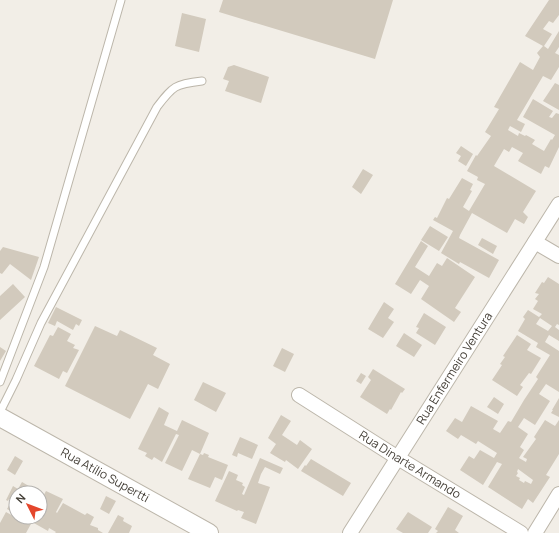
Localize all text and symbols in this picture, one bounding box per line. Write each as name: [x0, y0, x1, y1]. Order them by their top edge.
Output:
street label: Rua Enfermeiro Ventura: [412, 309, 496, 428]
street label: Rua Dinarte Armando: [356, 426, 464, 502]
street label: Rua Atílio Supertti: [58, 443, 152, 506]
north arrow: [8, 485, 48, 525]
text: N: [12, 490, 28, 506]

